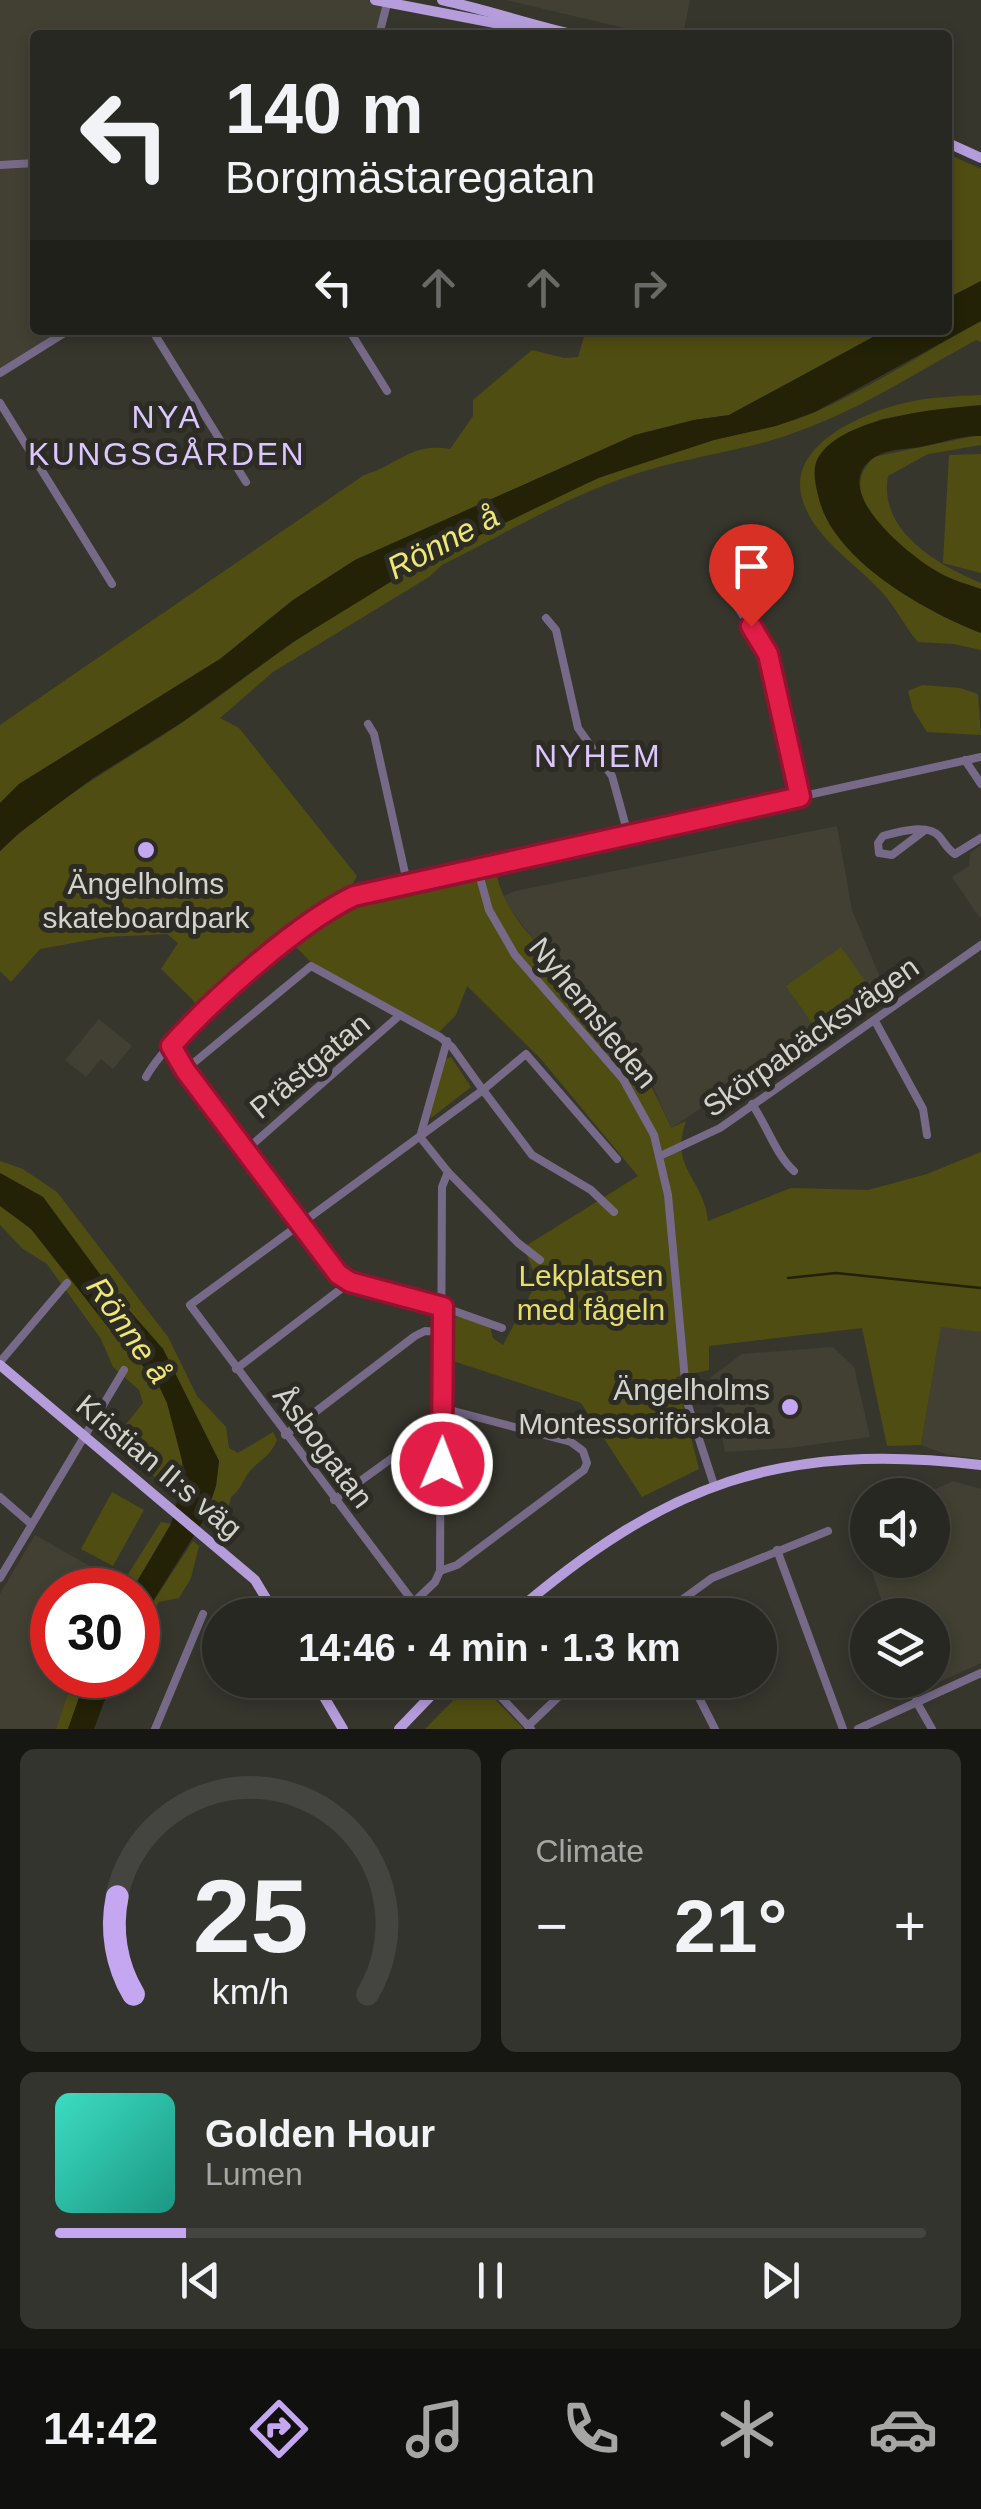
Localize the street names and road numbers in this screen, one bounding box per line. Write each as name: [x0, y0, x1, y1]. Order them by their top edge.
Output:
street label: Nyhemsleden: [523, 931, 664, 1094]
street label: Skörpabäcksvägen: [697, 950, 925, 1123]
street label: Prästgatan: [243, 1006, 376, 1125]
street label: Åsbogatan: [267, 1379, 380, 1514]
street label: Kristian II:s väg: [70, 1388, 248, 1545]

